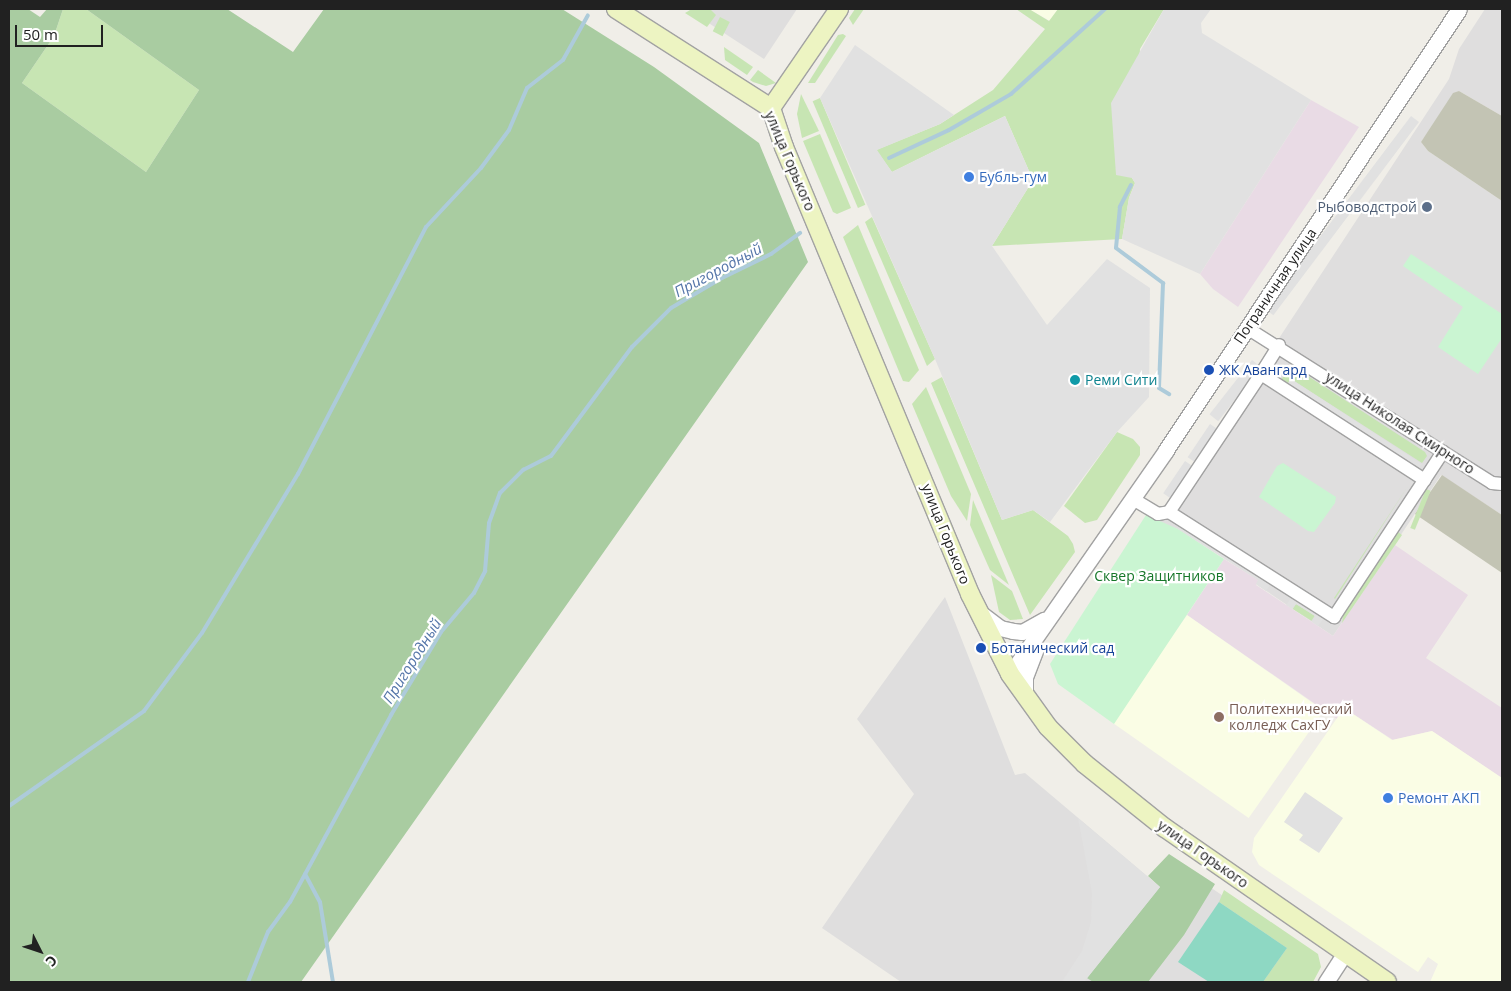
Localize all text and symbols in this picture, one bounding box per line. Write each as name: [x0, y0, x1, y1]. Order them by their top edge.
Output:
scale bar: [18, 15, 105, 47]
text: 50 m: [23, 24, 58, 44]
street label: улица Горького: [761, 109, 819, 213]
place label: Бубль-гум: [979, 169, 1047, 185]
marker: Бубль-гум: [963, 171, 975, 183]
place label: Рыбоводстрой: [1317, 199, 1417, 215]
marker: Рыбоводстрой: [1421, 201, 1433, 213]
street label: Пограничная улица: [1230, 225, 1320, 347]
water label: Пригородный: [671, 239, 765, 301]
place label: ЖК Авангард: [1219, 362, 1307, 378]
marker: ЖК Авангард: [1203, 364, 1215, 376]
street label: улица Николая Смирного: [1322, 368, 1478, 478]
place label: Реми Сити: [1085, 372, 1157, 388]
marker: Реми Сити: [1069, 374, 1081, 386]
street label: улица Горького: [918, 481, 974, 587]
park label: Сквер Защитников: [1094, 568, 1224, 584]
water label: Пригородный: [379, 615, 445, 707]
place label: Ботанический сад: [991, 640, 1114, 656]
marker: Ботанический сад: [975, 642, 987, 654]
place label: Политехнический колледж СахГУ: [1229, 701, 1352, 734]
marker: Политехнический колледж СахГУ: [1213, 711, 1225, 723]
place label: Ремонт АКП: [1398, 790, 1480, 806]
marker: Ремонт АКП: [1382, 792, 1394, 804]
street label: улица Горького: [1154, 817, 1252, 891]
north arrow: [15, 926, 65, 976]
text: С: [42, 952, 62, 971]

